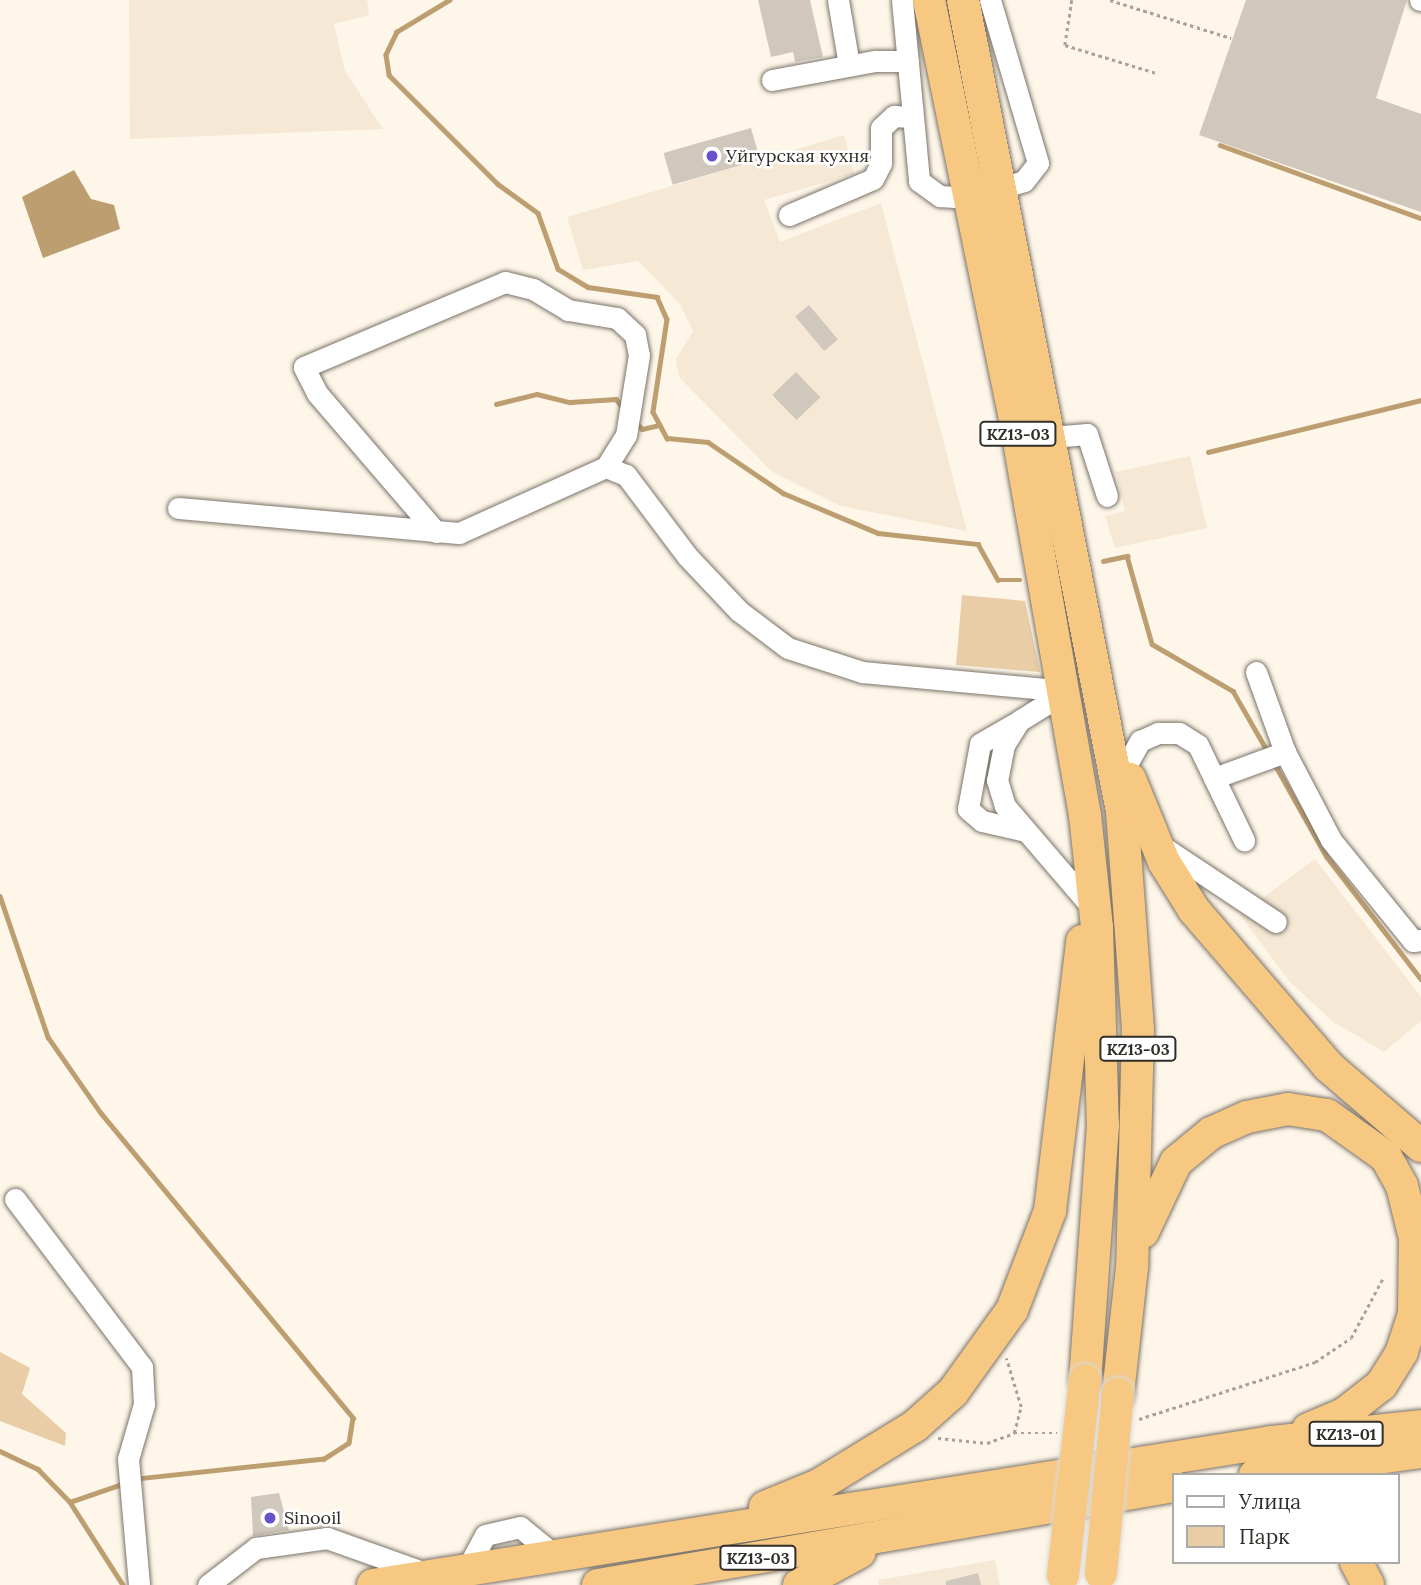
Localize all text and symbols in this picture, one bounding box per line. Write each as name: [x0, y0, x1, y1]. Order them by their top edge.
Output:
place label: Уйгурская кухня: [726, 145, 869, 167]
marker: Уйгурская кухня: [704, 148, 720, 164]
road number: KZ13-03: [978, 422, 1058, 446]
road number: KZ13-03: [1098, 1036, 1178, 1062]
road number: KZ13-01: [1308, 1422, 1384, 1446]
legend: [1172, 1473, 1400, 1564]
text: Улица: [1239, 1488, 1301, 1515]
place label: Sinooil: [284, 1507, 341, 1529]
marker: Sinooil: [262, 1510, 278, 1526]
text: Парк: [1239, 1523, 1289, 1550]
road number: KZ13-03: [718, 1546, 798, 1570]

